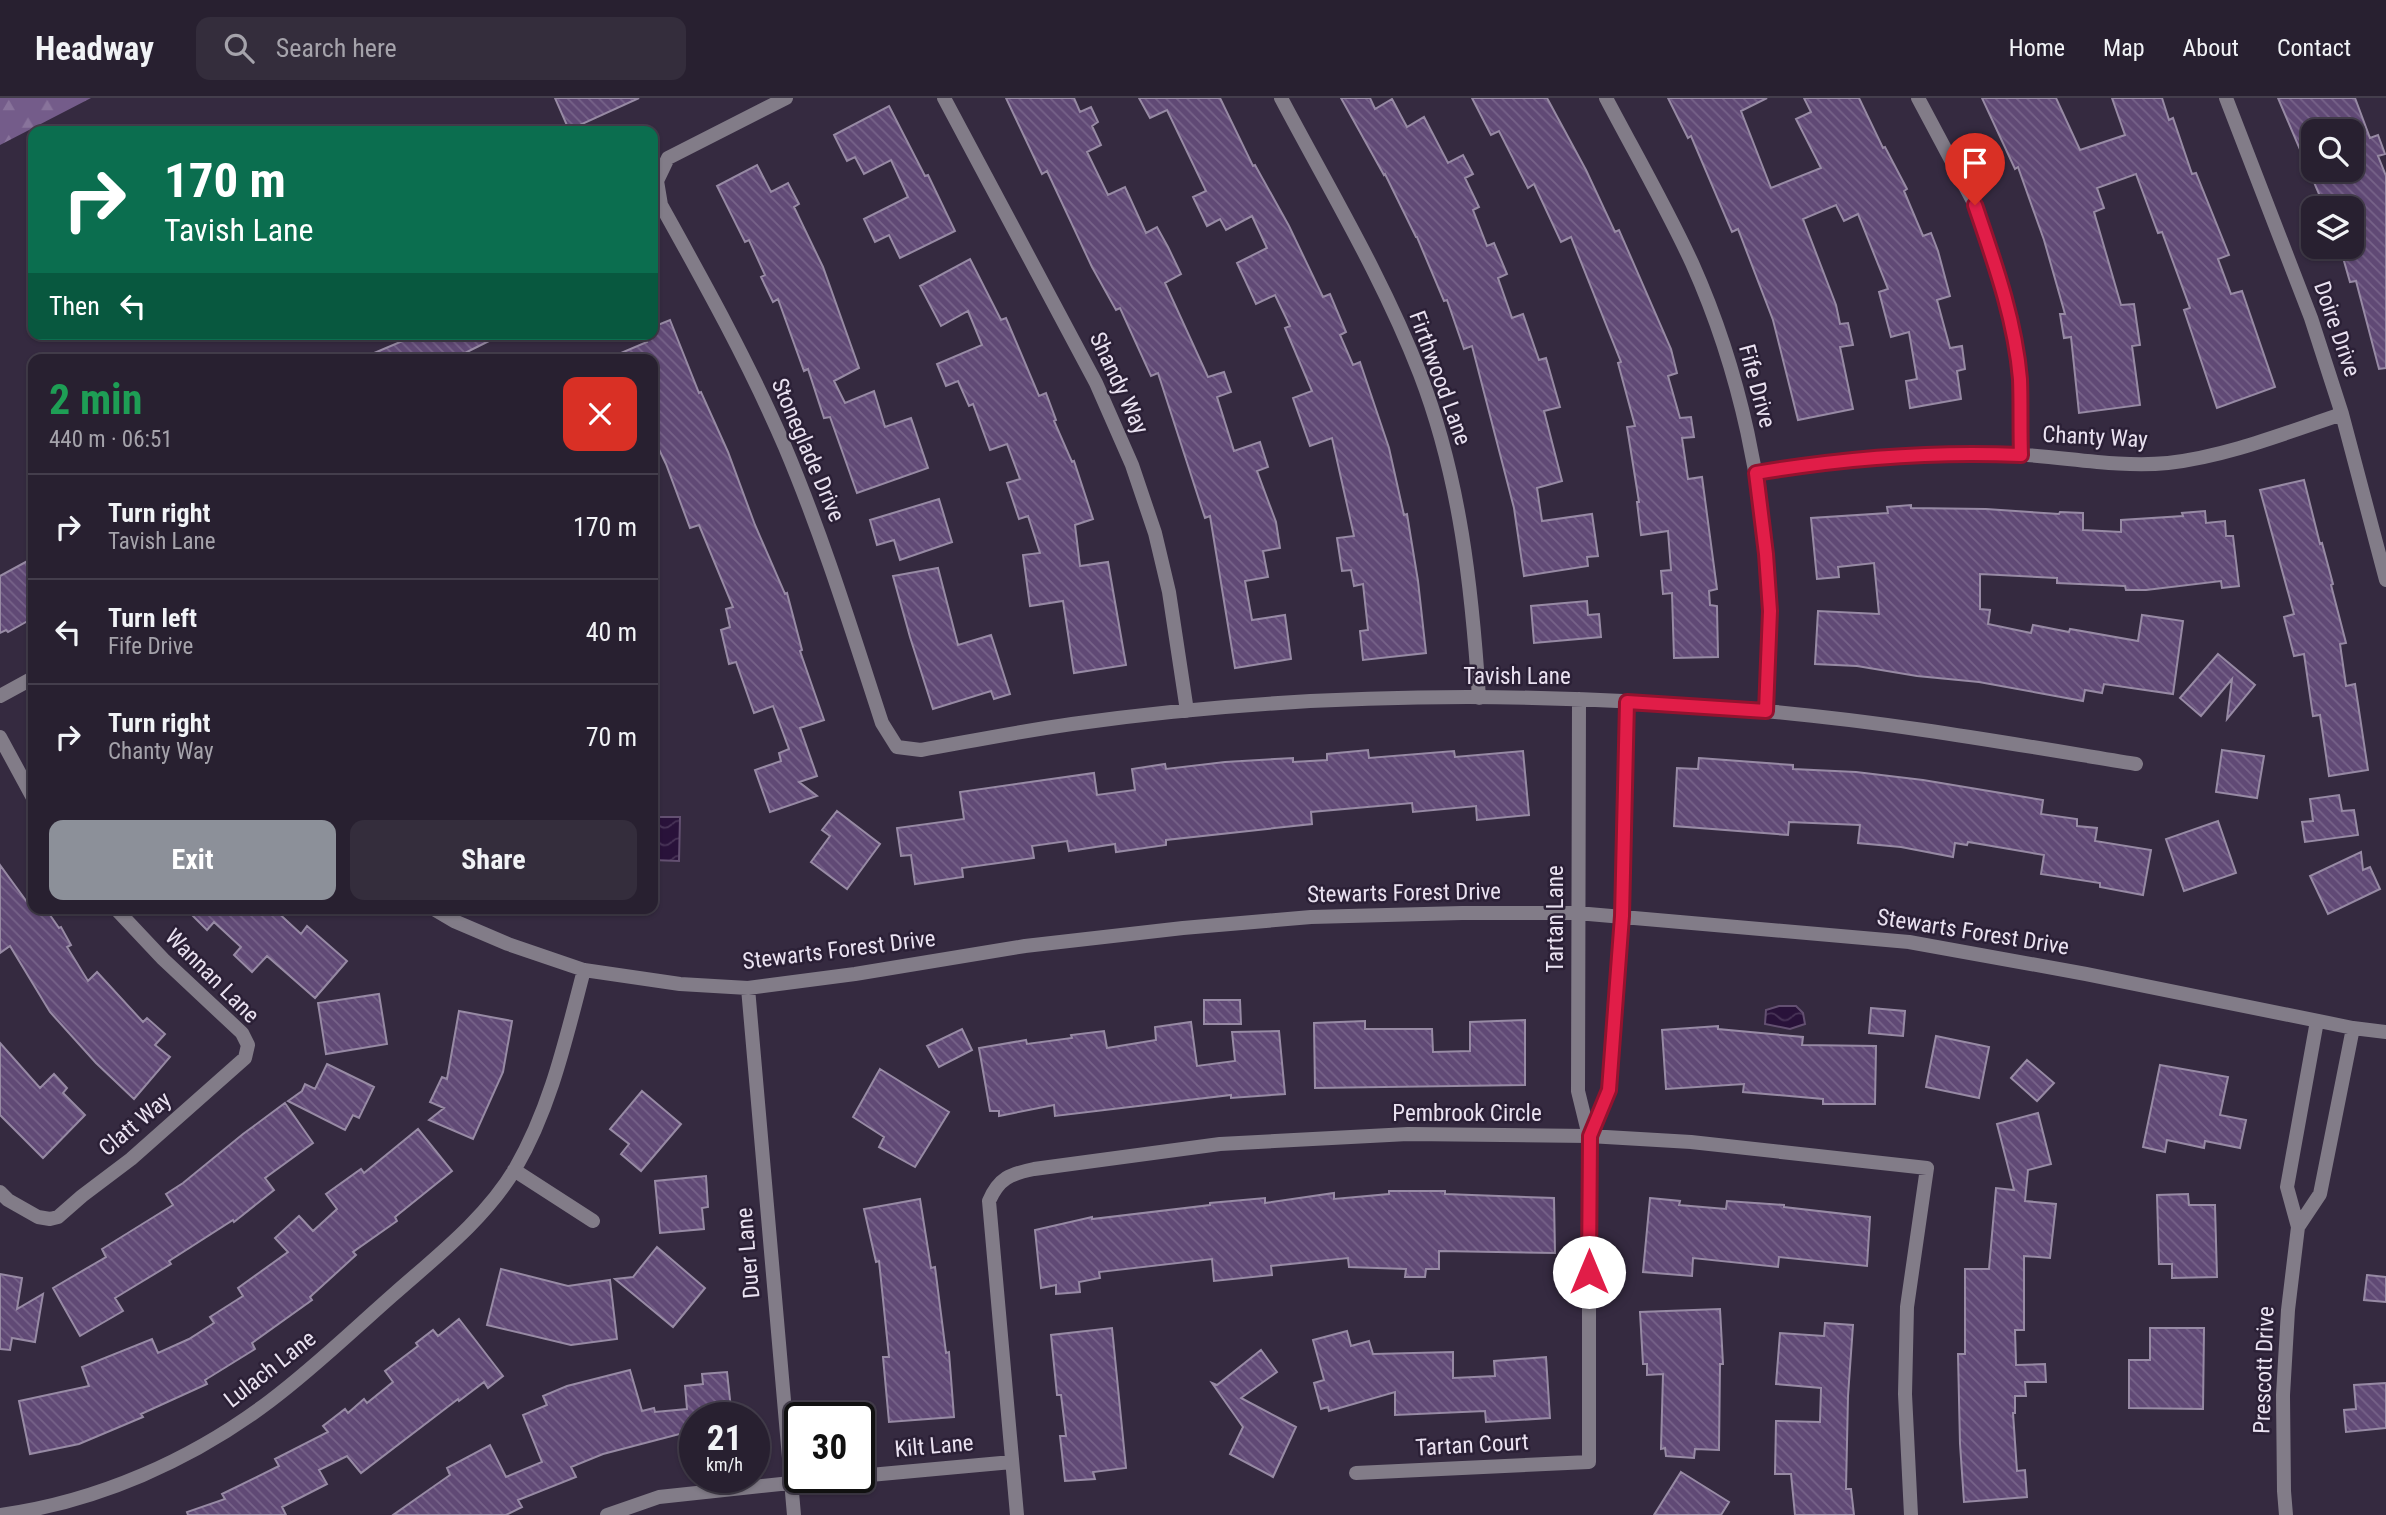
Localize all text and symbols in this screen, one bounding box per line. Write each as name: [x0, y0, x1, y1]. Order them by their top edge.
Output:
search box: [196, 17, 686, 80]
text: Headway: [35, 29, 154, 68]
icon: search: [220, 29, 258, 67]
text: Search here: [276, 33, 397, 63]
text: Home: [2009, 34, 2065, 62]
text: Map: [2103, 34, 2145, 62]
text: About: [2183, 34, 2239, 62]
text: Contact: [2277, 34, 2351, 62]
map controls: [2301, 119, 2364, 259]
button: search: [2301, 119, 2364, 182]
pin: [1945, 133, 2005, 205]
icon: arrive: [1956, 144, 1994, 182]
text: 170 m: [164, 152, 286, 209]
icon: right: [49, 154, 140, 245]
button: layers: [2301, 196, 2364, 259]
text: Tavish Lane: [164, 211, 313, 249]
street label: Doire Drive: [2308, 278, 2366, 380]
icon: left: [114, 287, 152, 325]
text: Then: [49, 291, 100, 321]
street label: Firthwood Lane: [1403, 307, 1477, 449]
street label: Shandy Way: [1084, 328, 1154, 438]
street label: Fife Drive: [1733, 341, 1781, 431]
street label: Stoneglade Drive: [766, 374, 850, 526]
text: 2 min: [49, 375, 142, 424]
button: close: [563, 377, 637, 451]
street label: Chanty Way: [2042, 421, 2149, 453]
text: 440 m · 06:51: [49, 426, 173, 453]
text: Turn right: [108, 498, 210, 528]
icon: right: [49, 508, 87, 546]
text: 170 m: [573, 512, 637, 542]
text: Tavish Lane: [108, 528, 215, 555]
text: Turn left: [108, 603, 197, 633]
icon: left: [49, 613, 87, 651]
text: 40 m: [586, 617, 637, 647]
text: Fife Drive: [108, 633, 193, 660]
street label: Tavish Lane: [1463, 663, 1571, 690]
text: Turn right: [108, 708, 210, 738]
icon: right: [49, 718, 87, 756]
text: 70 m: [586, 722, 637, 752]
text: Chanty Way: [108, 738, 214, 765]
button: Exit: [49, 820, 336, 900]
button: Share: [350, 820, 637, 900]
street label: Tartan Lane: [1542, 865, 1569, 973]
street label: Stewarts Forest Drive: [1307, 878, 1501, 908]
street label: Stewarts Forest Drive: [1875, 903, 2071, 961]
street label: Wannan Lane: [159, 923, 265, 1029]
street label: Stewarts Forest Drive: [741, 925, 937, 975]
street label: Clatt Way: [93, 1086, 177, 1162]
street label: Pembrook Circle: [1392, 1100, 1542, 1127]
street label: Duer Lane: [731, 1206, 765, 1300]
position arrow: [1552, 1235, 1626, 1309]
street label: Prescott Drive: [2248, 1306, 2280, 1434]
street label: Lulach Lane: [219, 1325, 321, 1413]
speed limit sign: 30: [784, 1402, 875, 1493]
text: 21: [707, 1418, 742, 1459]
street label: Kilt Lane: [893, 1429, 975, 1463]
street label: Tartan Court: [1415, 1429, 1529, 1461]
text: km/h: [706, 1454, 743, 1475]

